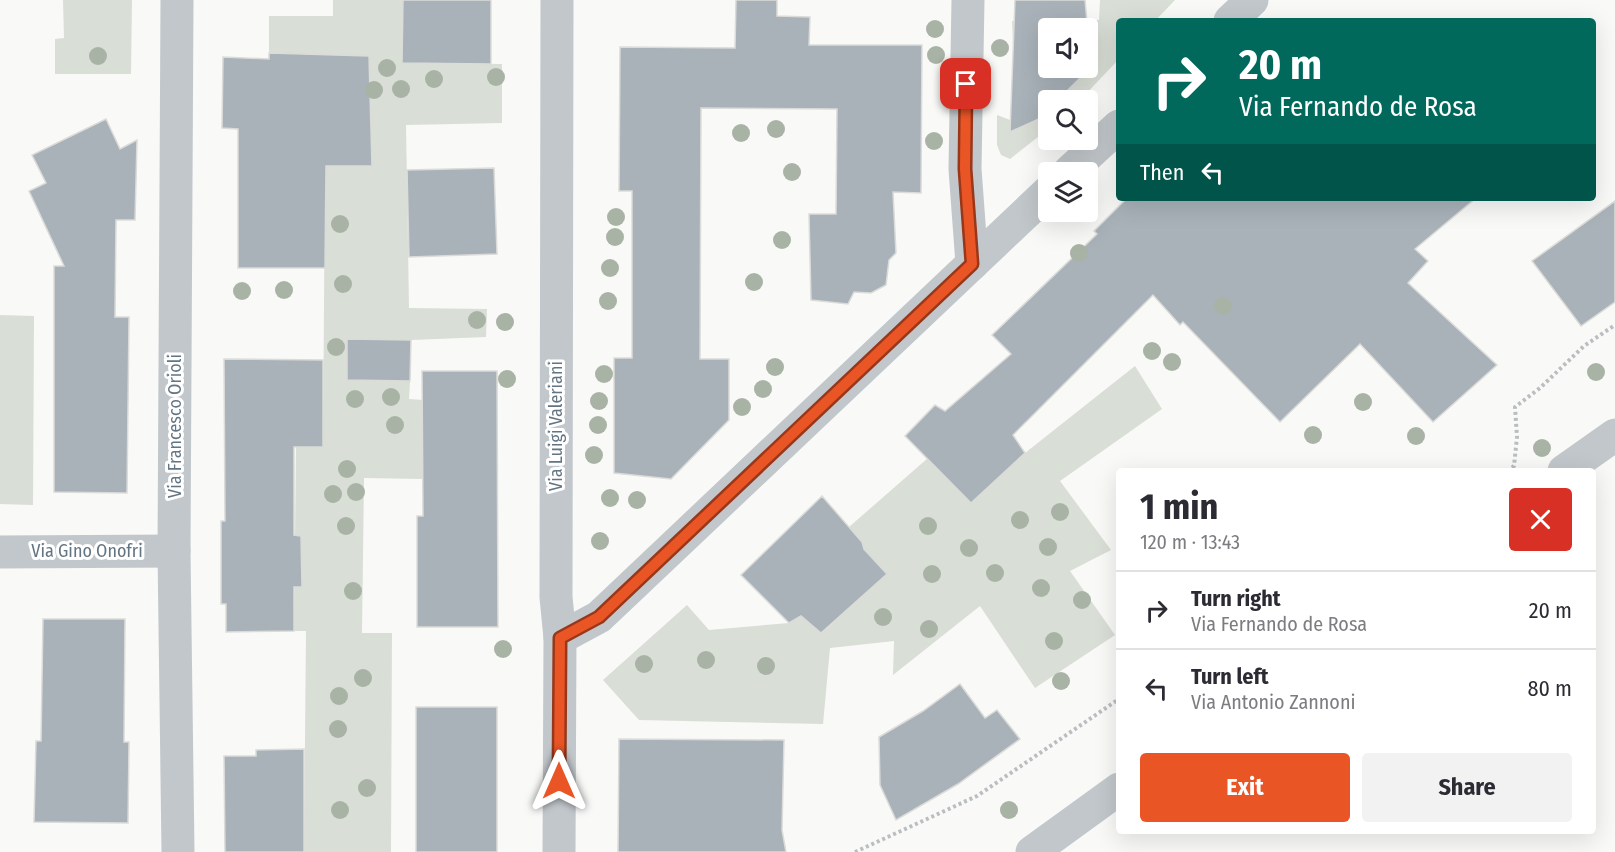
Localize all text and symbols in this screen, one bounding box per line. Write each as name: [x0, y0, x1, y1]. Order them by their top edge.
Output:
map controls: [1038, 18, 1098, 222]
button: sound: [1038, 18, 1098, 78]
text: 20 m: [1239, 40, 1322, 90]
icon: right: [1140, 42, 1218, 120]
pin: [940, 58, 991, 109]
icon: arrive: [949, 67, 982, 100]
button: search: [1038, 90, 1098, 150]
text: Via Fernando de Rosa: [1239, 91, 1477, 123]
icon: left: [1196, 156, 1229, 189]
text: Then: [1140, 159, 1184, 186]
button: layers: [1038, 162, 1098, 222]
street label: Via Francesco Orioli: [164, 354, 186, 498]
street label: Via Luigi Valeriani: [545, 361, 567, 491]
text: 1 min: [1140, 485, 1218, 529]
button: close: [1509, 488, 1572, 551]
text: 120 m · 13:43: [1140, 530, 1240, 554]
street label: Via Gino Onofri: [31, 540, 143, 562]
text: Turn right: [1191, 585, 1280, 612]
icon: right: [1140, 594, 1173, 627]
text: 20 m: [1529, 597, 1572, 624]
text: Via Fernando de Rosa: [1191, 612, 1367, 636]
text: Turn left: [1191, 663, 1269, 690]
icon: left: [1140, 672, 1173, 705]
text: 80 m: [1527, 675, 1572, 702]
text: Via Antonio Zannoni: [1191, 690, 1355, 714]
position arrow: [527, 749, 591, 813]
button: Exit: [1140, 753, 1350, 822]
button: Share: [1362, 753, 1572, 822]

